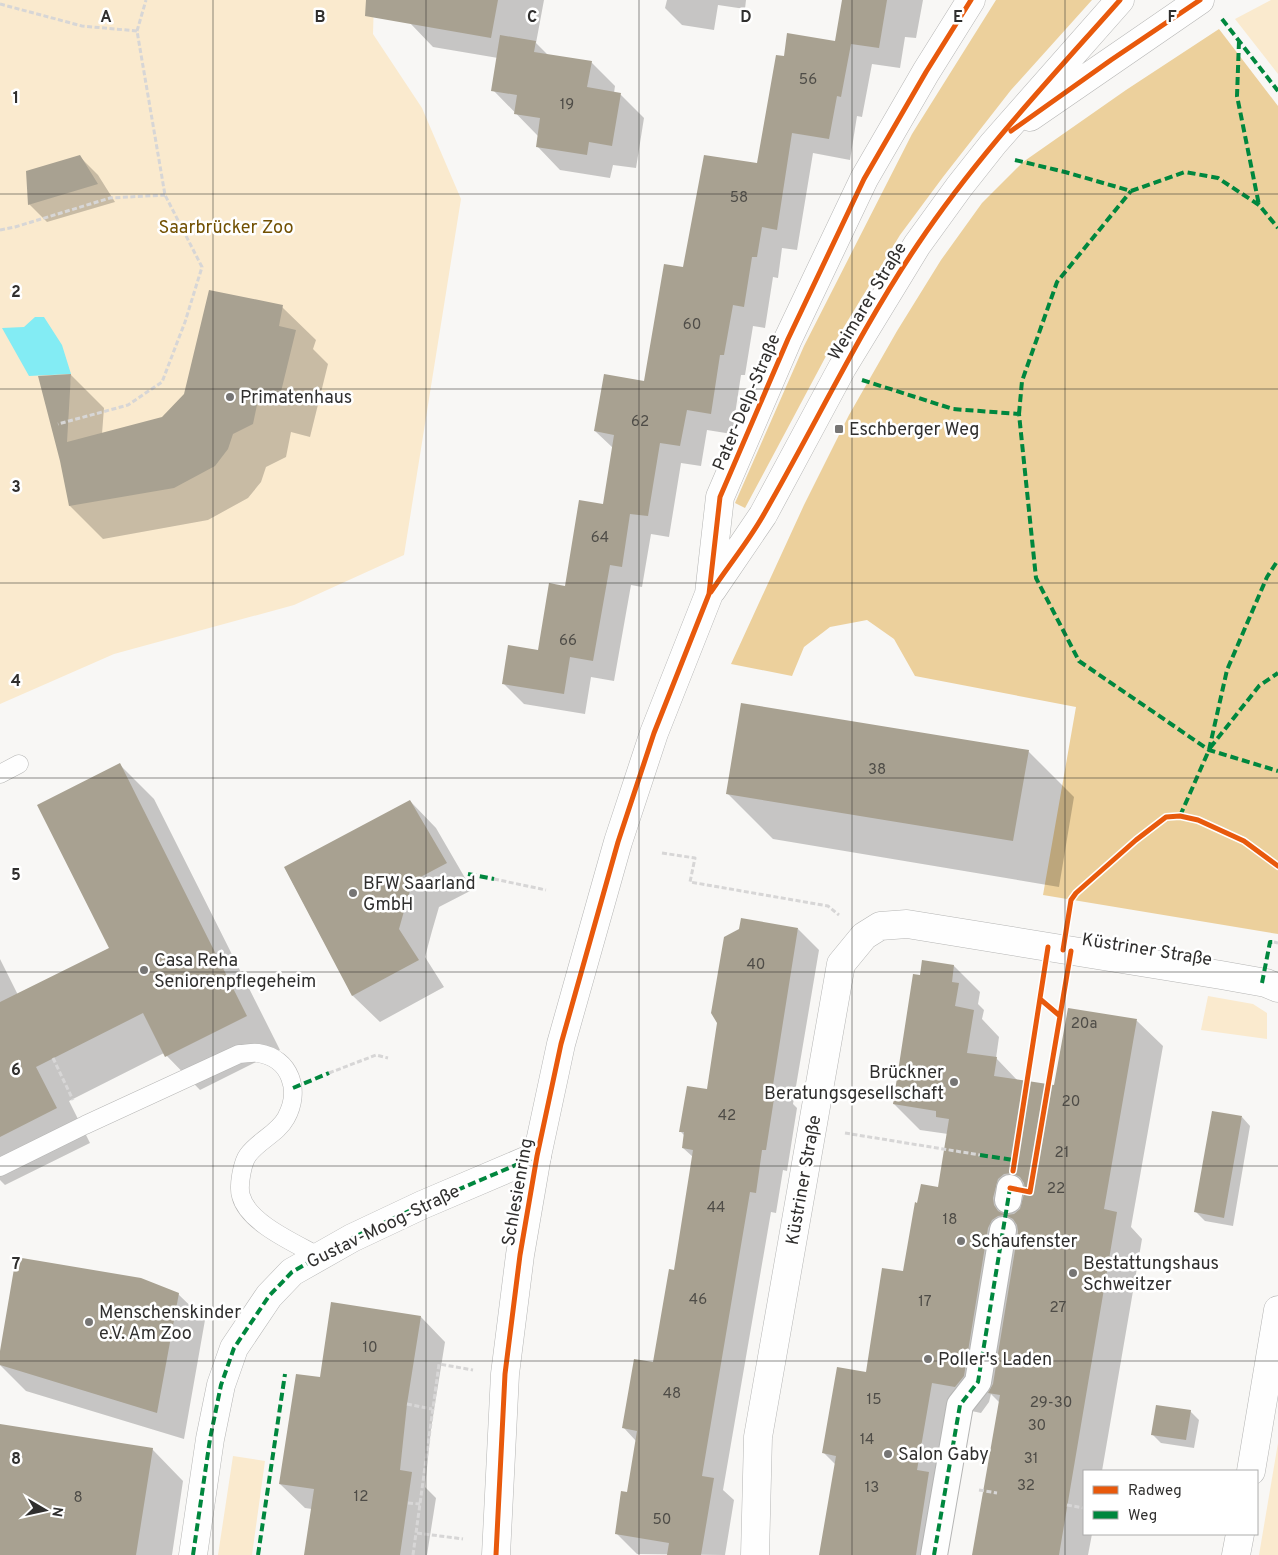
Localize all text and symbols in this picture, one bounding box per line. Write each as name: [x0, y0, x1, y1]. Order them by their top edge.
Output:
text: A: [100, 8, 112, 28]
text: B: [314, 8, 326, 28]
text: C: [527, 8, 537, 28]
text: D: [740, 8, 752, 28]
text: E: [953, 8, 963, 28]
text: F: [1167, 8, 1177, 28]
house number: 56: [799, 71, 817, 90]
text: 1: [13, 89, 19, 109]
house number: 19: [560, 96, 574, 115]
house number: 58: [730, 189, 748, 208]
park label: Saarbrücker Zoo: [159, 217, 293, 240]
street label: Weimarer Straße: [824, 238, 913, 365]
text: 2: [11, 283, 21, 303]
house number: 60: [683, 316, 701, 335]
street label: Pater-Delp-Straße: [708, 331, 787, 474]
place label: Primatenhaus: [240, 387, 352, 410]
marker: Primatenhaus: [224, 391, 236, 403]
house number: 62: [631, 413, 649, 432]
place label: Eschberger Weg: [849, 419, 979, 442]
marker: Eschberger Weg: [833, 423, 845, 435]
text: 3: [11, 478, 21, 498]
house number: 64: [591, 529, 609, 548]
house number: 66: [559, 632, 577, 651]
text: 4: [11, 672, 21, 692]
house number: 38: [868, 761, 886, 780]
text: 5: [11, 866, 21, 886]
place label: BFW Saarland GmbH: [363, 873, 476, 917]
marker: BFW Saarland GmbH: [347, 887, 359, 899]
street label: Küstriner Straße: [1080, 929, 1214, 972]
place label: Casa Reha Seniorenpflegeheim: [154, 950, 316, 994]
house number: 40: [747, 956, 765, 975]
marker: Casa Reha Seniorenpflegeheim: [138, 964, 150, 976]
house number: 20a: [1071, 1015, 1097, 1034]
text: 6: [11, 1061, 21, 1081]
place label: Brückner Beratungsgesellschaft: [764, 1062, 944, 1106]
marker: Brückner Beratungsgesellschaft: [948, 1076, 960, 1088]
house number: 20: [1062, 1093, 1080, 1112]
house number: 42: [718, 1107, 736, 1126]
street label: Küstriner Straße: [782, 1113, 827, 1247]
street label: Schlesienring: [498, 1137, 539, 1248]
house number: 21: [1055, 1144, 1069, 1163]
street label: Gustav-Moog-Straße: [303, 1180, 464, 1274]
house number: 22: [1047, 1180, 1065, 1199]
house number: 44: [707, 1199, 725, 1218]
house number: 18: [943, 1211, 957, 1230]
place label: Schaufenster: [971, 1231, 1078, 1254]
marker: Schaufenster: [955, 1235, 967, 1247]
place label: Bestattungshaus Schweitzer: [1083, 1253, 1219, 1297]
text: 7: [12, 1255, 20, 1275]
marker: Bestattungshaus Schweitzer: [1067, 1267, 1079, 1279]
house number: 46: [689, 1291, 707, 1310]
house number: 17: [918, 1293, 932, 1312]
house number: 27: [1050, 1299, 1067, 1318]
place label: Menschenskinder e.V. Am Zoo: [99, 1302, 241, 1346]
marker: Menschenskinder e.V. Am Zoo: [83, 1316, 95, 1328]
house number: 10: [362, 1339, 378, 1358]
place label: Poller's Laden: [938, 1349, 1052, 1372]
marker: Poller's Laden: [922, 1353, 934, 1365]
house number: 48: [663, 1385, 681, 1404]
house number: 15: [867, 1391, 881, 1410]
house number: 29-30: [1030, 1394, 1072, 1413]
house number: 30: [1028, 1417, 1046, 1436]
house number: 14: [860, 1431, 874, 1450]
place label: Salon Gaby: [898, 1444, 989, 1467]
marker: Salon Gaby: [882, 1448, 894, 1460]
text: 8: [11, 1450, 21, 1470]
house number: 31: [1024, 1450, 1038, 1469]
legend: [1083, 1470, 1258, 1535]
house number: 32: [1017, 1477, 1035, 1496]
house number: 13: [865, 1479, 879, 1498]
text: Radweg: [1128, 1482, 1182, 1501]
north arrow: [20, 1485, 70, 1535]
house number: 12: [354, 1488, 368, 1507]
house number: 8: [73, 1489, 83, 1508]
text: N: [47, 1505, 66, 1518]
text: Weg: [1128, 1507, 1157, 1526]
house number: 50: [653, 1511, 671, 1530]

